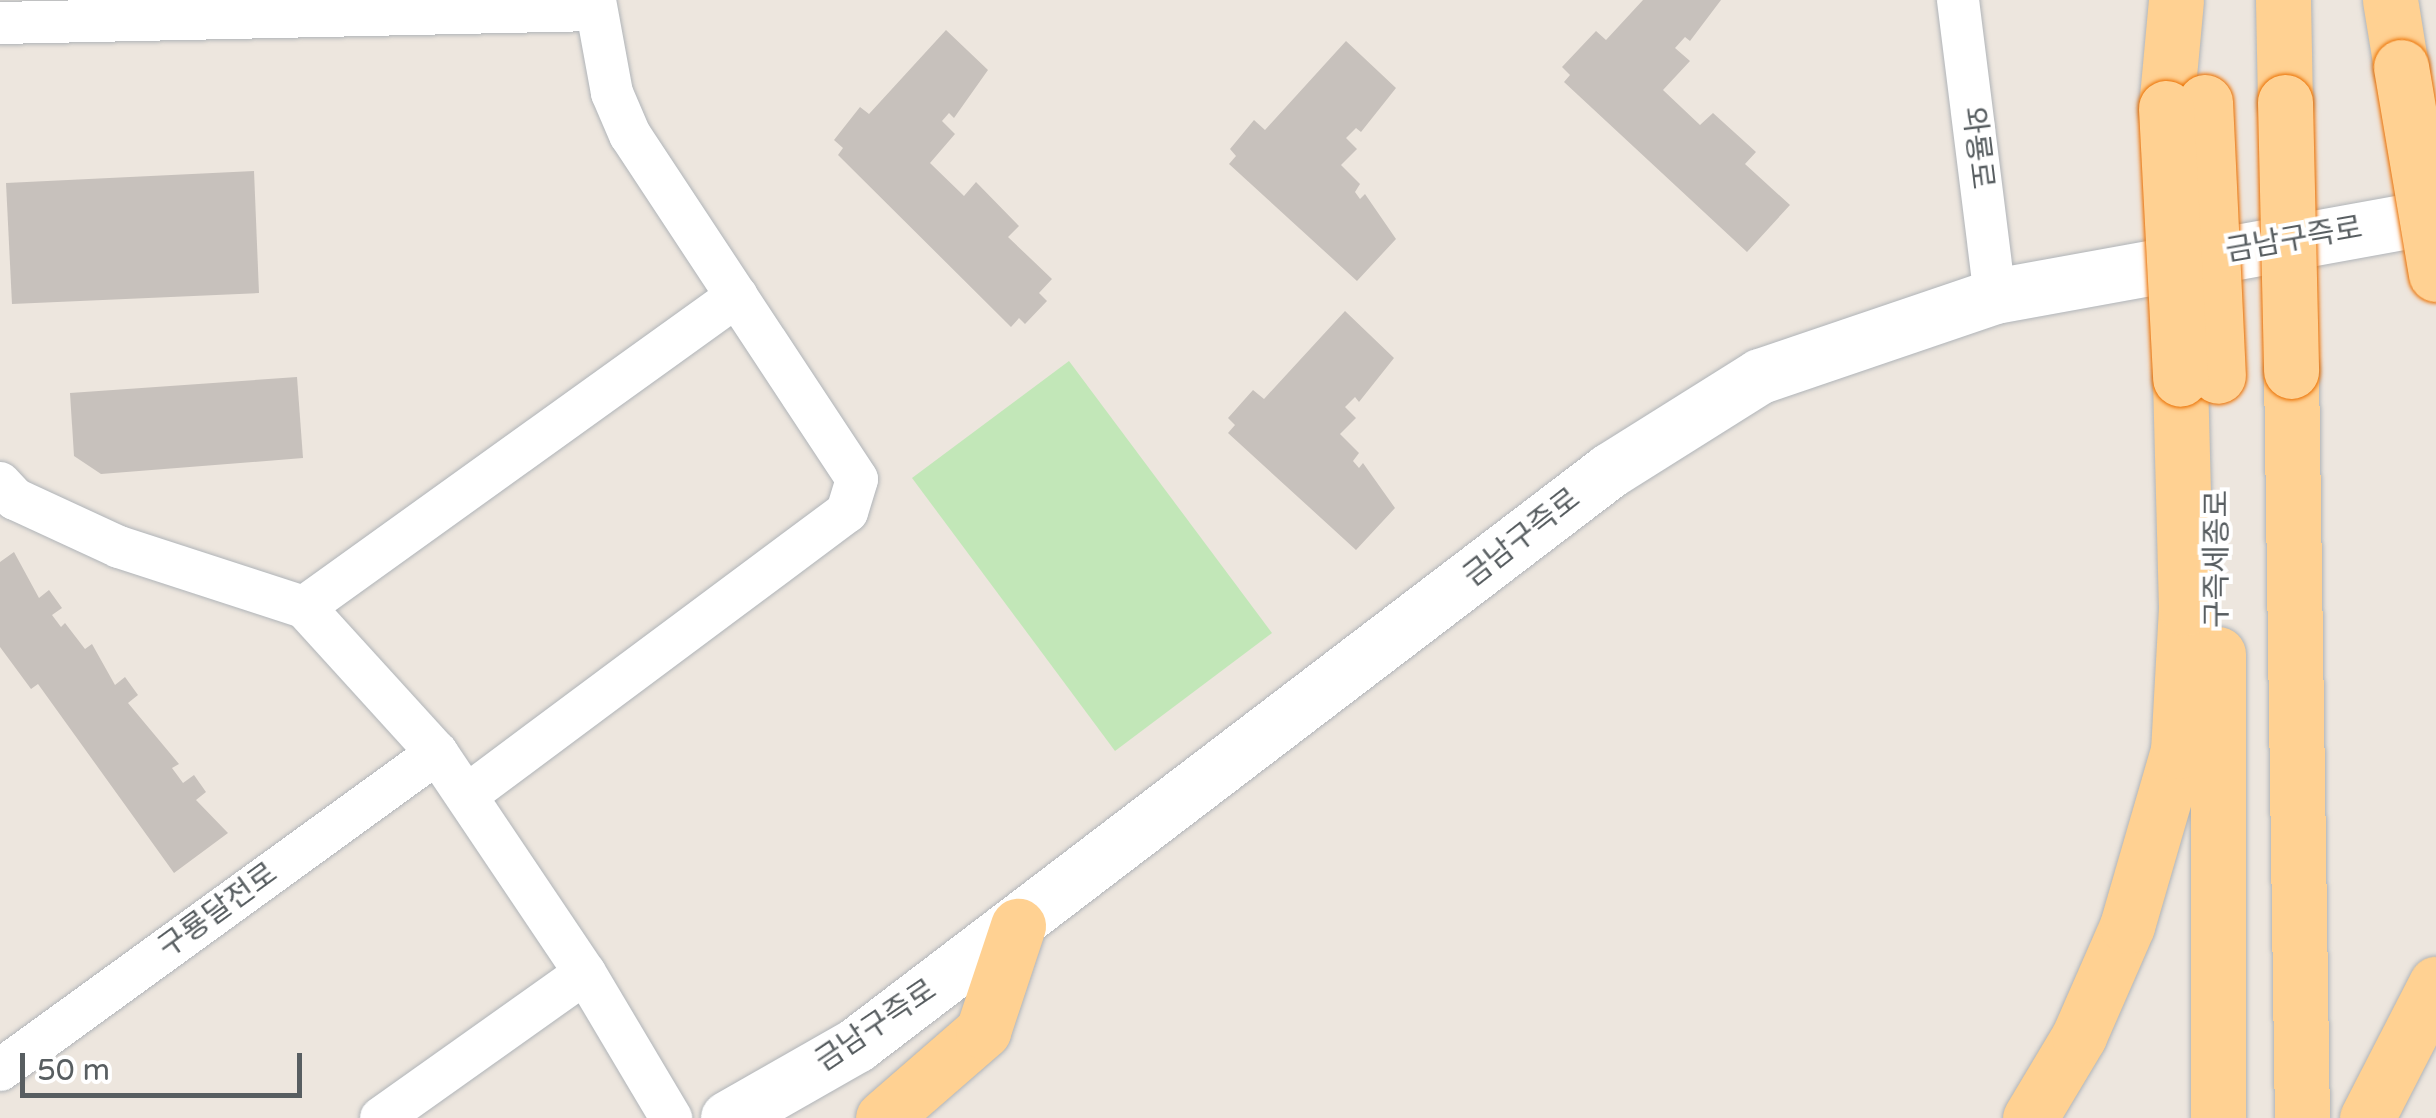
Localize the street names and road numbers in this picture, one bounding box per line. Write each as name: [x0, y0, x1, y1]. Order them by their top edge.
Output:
street label: 와룡로: [1954, 105, 2000, 191]
street label: 금남구즉로: [2223, 210, 2365, 270]
street label: 금남구즉로: [1457, 481, 1587, 595]
street label: 구즉세종로: [2200, 490, 2236, 628]
street label: 구룡달전로: [152, 856, 284, 966]
street label: 금남구즉로: [809, 972, 943, 1080]

